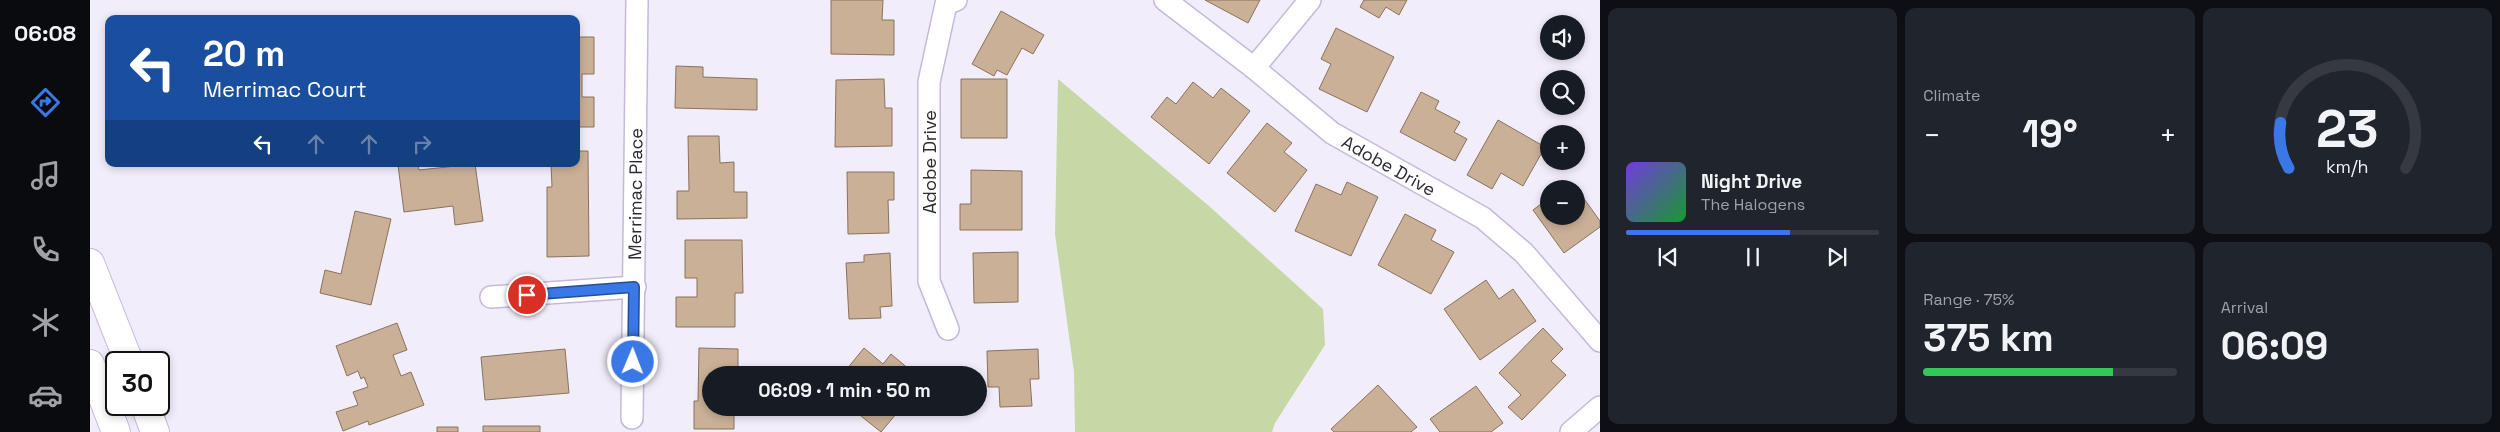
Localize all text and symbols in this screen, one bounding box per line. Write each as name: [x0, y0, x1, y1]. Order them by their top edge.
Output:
map controls: [1540, 15, 1585, 225]
button: sound: [1540, 15, 1585, 60]
text: 06:08: [14, 19, 76, 47]
text: 20 m: [203, 32, 285, 76]
icon: left: [120, 35, 185, 100]
button: search: [1540, 70, 1585, 115]
text: Merrimac Court: [203, 75, 367, 103]
icon: directions: [28, 85, 63, 120]
text: Climate: [1923, 85, 1980, 106]
text: 23: [2316, 96, 2379, 162]
street label: Adobe Drive: [918, 110, 941, 214]
text: 19°: [2022, 110, 2078, 158]
text: −: [1923, 117, 1941, 153]
text: +: [2159, 117, 2177, 153]
button: +: [1540, 125, 1585, 170]
street label: Merrimac Place: [622, 128, 647, 260]
icon: left: [249, 130, 277, 158]
icon: ahead: [302, 130, 330, 158]
icon: ahead: [355, 130, 383, 158]
icon: right: [408, 130, 436, 158]
street label: Adobe Drive: [1338, 130, 1440, 201]
text: km/h: [2326, 155, 2369, 178]
icon: music: [28, 158, 63, 193]
text: Night Drive: [1701, 169, 1802, 194]
button: −: [1540, 180, 1585, 225]
text: The Halogens: [1701, 194, 1805, 215]
icon: phone: [28, 232, 63, 267]
icon: previous: [1654, 243, 1682, 271]
icon: pause: [1739, 243, 1767, 271]
icon: next: [1823, 243, 1851, 271]
pin: [506, 274, 548, 316]
icon: arrive: [513, 281, 541, 309]
text: Range · 75%: [1923, 289, 2014, 310]
text: Arrival: [2221, 297, 2268, 318]
icon: climate: [28, 305, 63, 340]
text: 375 km: [1923, 314, 2054, 362]
text: 06:09: [2221, 322, 2328, 370]
position arrow: [606, 335, 658, 387]
speed limit sign: 30: [105, 351, 170, 416]
icon: car: [28, 378, 63, 413]
text: 06:09 · 1 min · 50 m: [758, 378, 931, 403]

